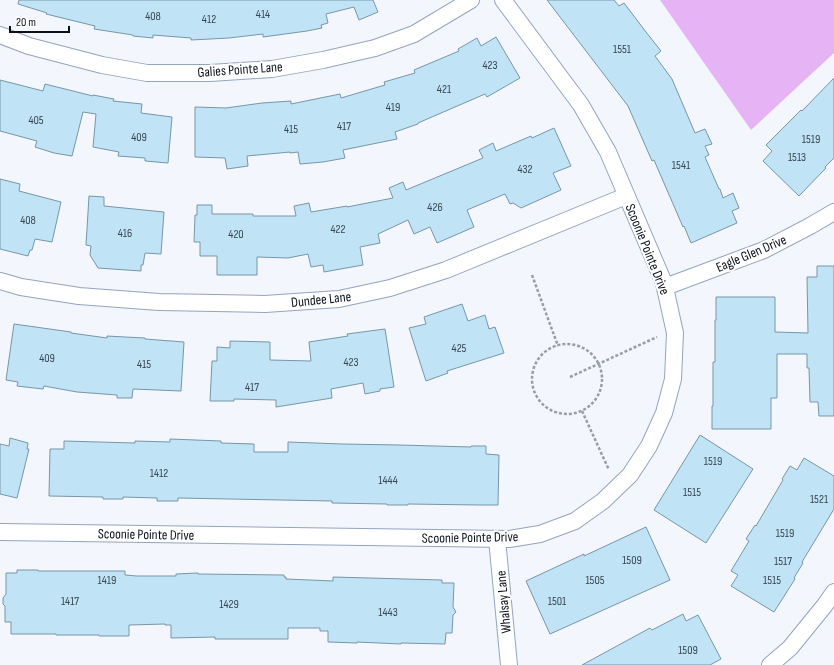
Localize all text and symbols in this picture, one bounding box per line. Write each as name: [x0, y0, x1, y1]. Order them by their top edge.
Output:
house number: 414: [256, 7, 270, 22]
scale bar: [10, 8, 69, 34]
house number: 408: [145, 9, 161, 24]
house number: 412: [202, 12, 216, 27]
text: 20 m: [16, 15, 36, 30]
house number: 1551: [613, 42, 632, 57]
street label: Galies Pointe Lane: [197, 58, 283, 81]
house number: 423: [482, 58, 498, 73]
house number: 421: [437, 82, 452, 97]
house number: 419: [386, 100, 400, 115]
house number: 405: [28, 113, 44, 128]
house number: 417: [337, 119, 351, 134]
house number: 415: [284, 122, 298, 137]
house number: 409: [131, 130, 147, 145]
house number: 1519: [802, 132, 820, 147]
house number: 1513: [788, 150, 806, 165]
house number: 1541: [672, 158, 691, 173]
house number: 432: [517, 162, 533, 177]
house number: 426: [427, 200, 443, 215]
street label: Scoonie Pointe Drive: [622, 201, 673, 297]
house number: 408: [20, 213, 36, 228]
house number: 422: [331, 222, 346, 237]
house number: 416: [118, 226, 132, 241]
house number: 420: [228, 227, 244, 242]
street label: Eagle Glen Drive: [713, 231, 789, 276]
street label: Dundee Lane: [290, 288, 352, 311]
house number: 425: [452, 341, 467, 356]
house number: 409: [39, 351, 55, 366]
house number: 423: [343, 355, 359, 370]
house number: 415: [137, 357, 151, 372]
house number: 417: [245, 380, 259, 395]
house number: 1519: [704, 454, 722, 469]
house number: 1412: [150, 466, 168, 481]
house number: 1444: [378, 473, 398, 488]
house number: 1515: [683, 485, 701, 500]
house number: 1521: [810, 492, 829, 507]
street label: Scoonie Pointe Drive: [98, 525, 194, 544]
house number: 1519: [776, 526, 794, 541]
street label: Scoonie Pointe Drive: [422, 528, 518, 547]
house number: 1509: [622, 553, 642, 568]
house number: 1517: [774, 554, 792, 569]
street label: Whalsay Lane: [492, 570, 515, 634]
house number: 1419: [98, 573, 116, 588]
house number: 1505: [585, 573, 605, 588]
house number: 1515: [763, 573, 781, 588]
house number: 1417: [61, 594, 79, 609]
house number: 1501: [548, 594, 567, 609]
house number: 1429: [219, 597, 239, 612]
house number: 1443: [378, 605, 398, 620]
house number: 1509: [678, 643, 698, 658]

